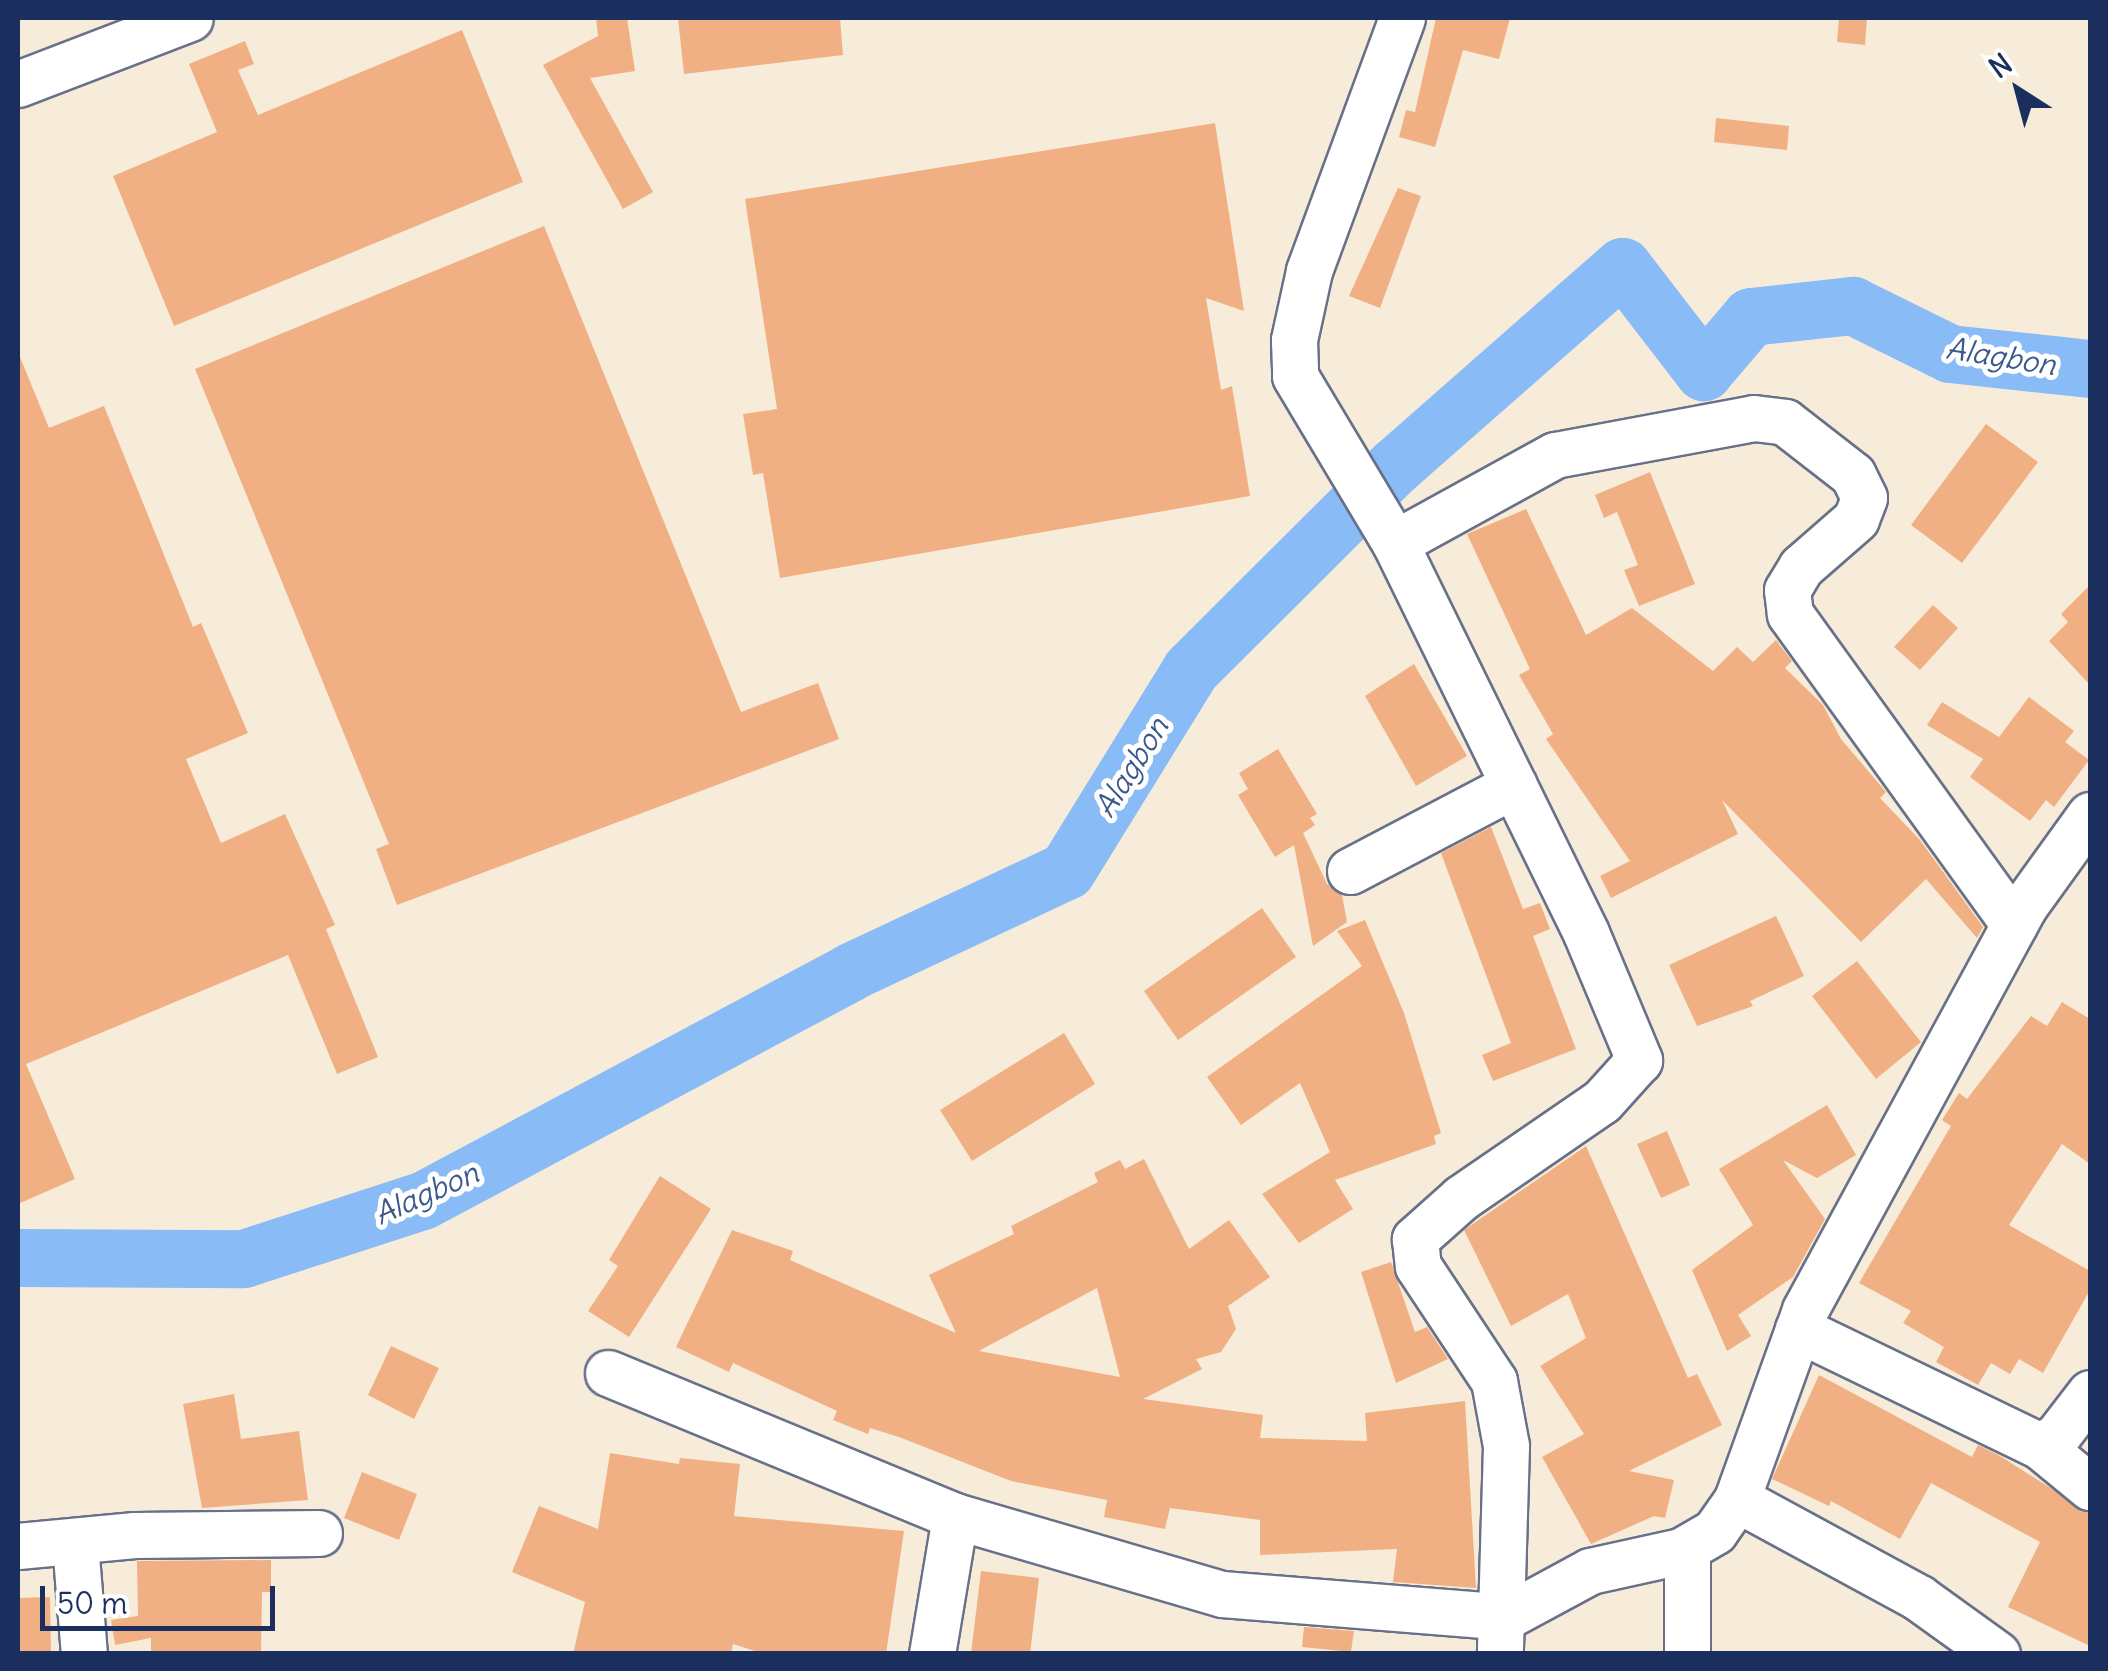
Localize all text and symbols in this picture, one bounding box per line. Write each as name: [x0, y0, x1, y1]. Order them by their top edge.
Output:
north arrow: [1968, 40, 2068, 140]
text: N: [1982, 45, 2019, 86]
water label: Alagbon: [1944, 330, 2058, 382]
water label: Alagbon: [1086, 711, 1176, 823]
water label: Alagbon: [368, 1154, 484, 1232]
scale bar: [45, 1566, 280, 1628]
text: 50 m: [57, 1584, 127, 1622]

